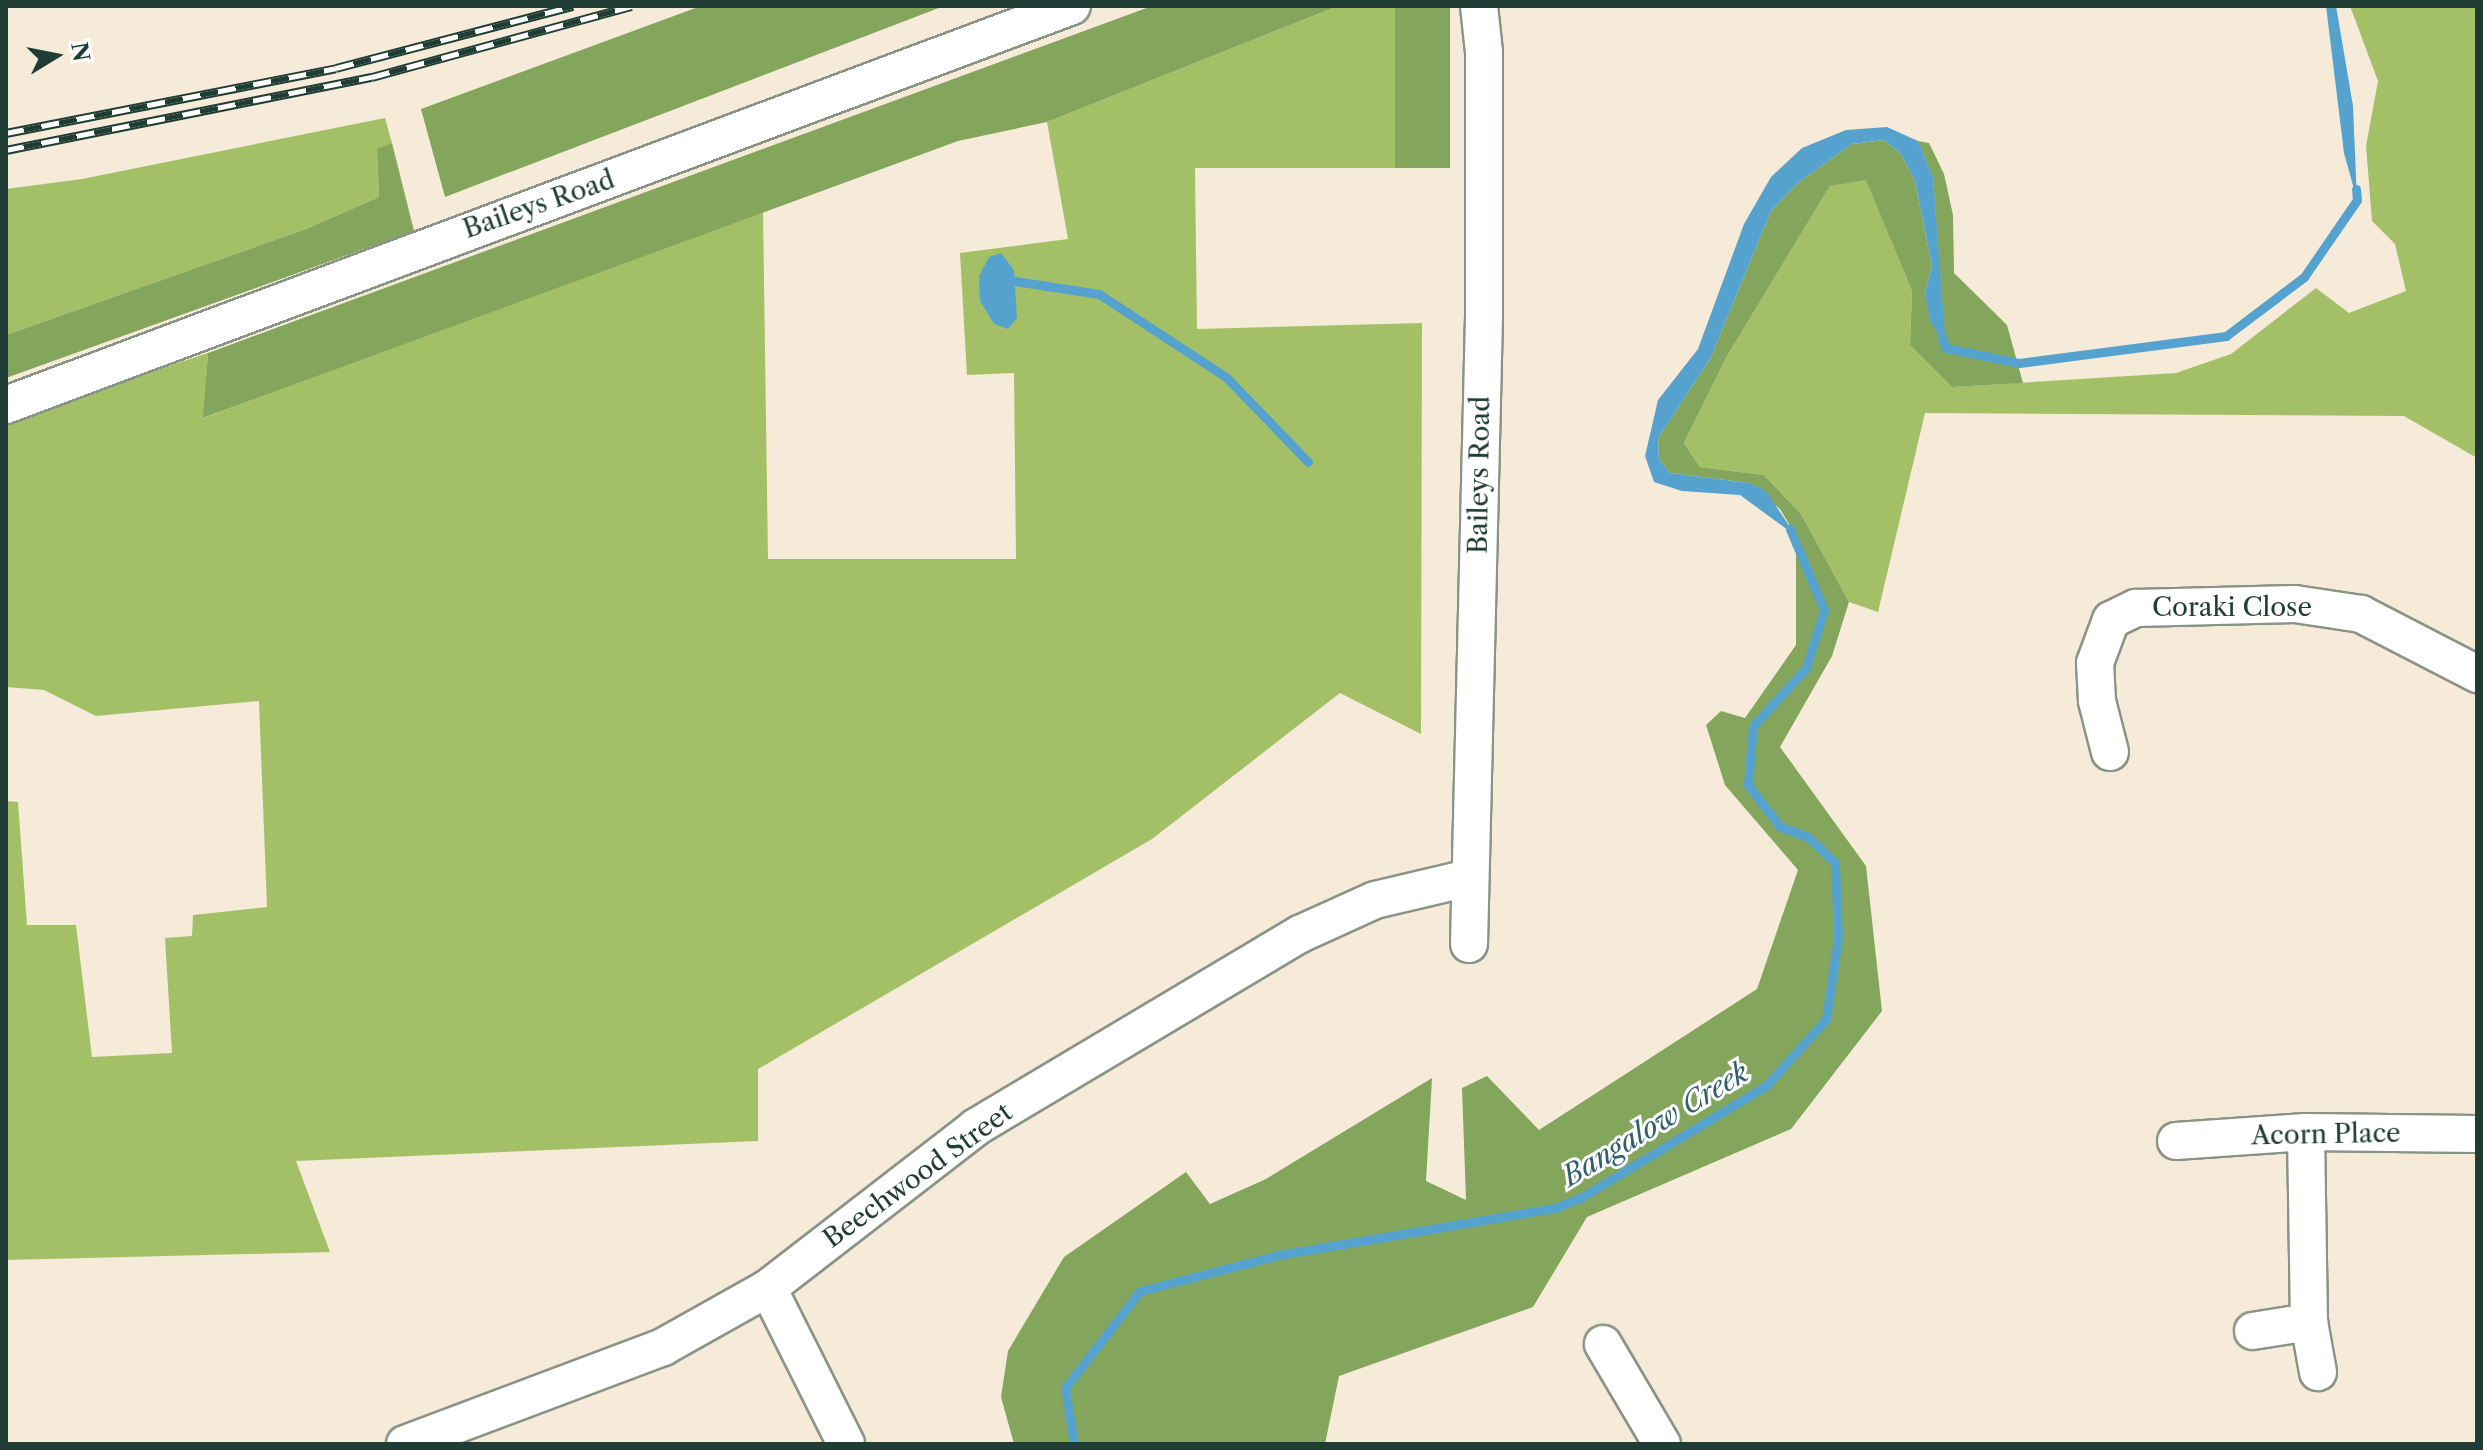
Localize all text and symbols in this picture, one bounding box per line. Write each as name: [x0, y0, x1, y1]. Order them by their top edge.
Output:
north arrow: [16, 16, 96, 96]
text: N: [65, 40, 95, 64]
street label: Baileys Road: [459, 165, 619, 245]
street label: Baileys Road: [1463, 396, 1497, 554]
street label: Coraki Close: [2152, 592, 2312, 624]
water label: Bangalow Creek: [1556, 1055, 1754, 1193]
street label: Beechwood Street: [818, 1097, 1018, 1255]
street label: Acorn Place: [2251, 1118, 2401, 1152]

